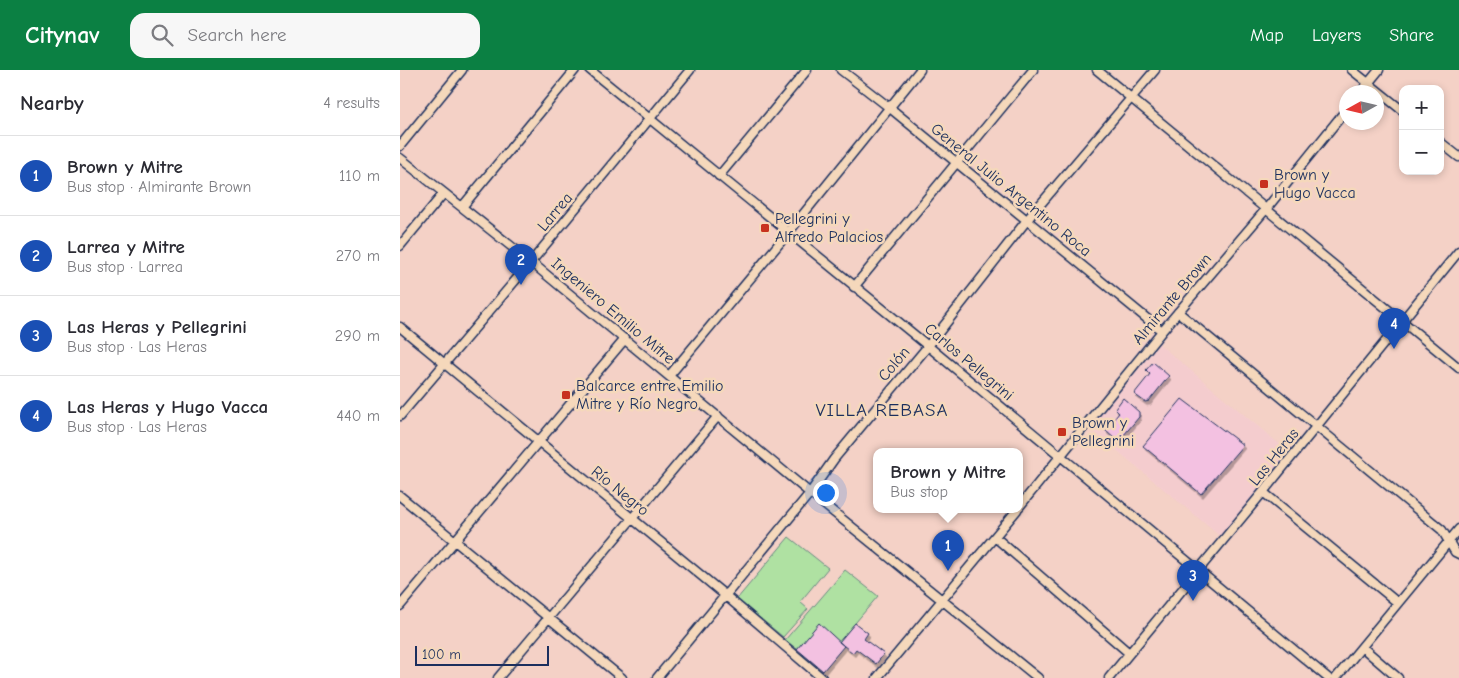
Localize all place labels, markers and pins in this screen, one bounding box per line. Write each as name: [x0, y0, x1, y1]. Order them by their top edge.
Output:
place label: Brown y Hugo Vacca: [1274, 166, 1356, 202]
marker: Brown y Hugo Vacca: [1258, 178, 1270, 190]
place label: Pellegrini y Alfredo Palacios: [775, 210, 884, 246]
marker: Pellegrini y Alfredo Palacios: [759, 222, 771, 234]
pin: 2: [505, 244, 537, 285]
pin: 4: [1378, 308, 1410, 349]
place label: Balcarce entre Emilio Mitre y Río Negro: [576, 377, 724, 413]
marker: Balcarce entre Emilio Mitre y Río Negro: [560, 389, 572, 401]
place label: Brown y Pellegrini: [1072, 414, 1134, 450]
marker: Brown y Pellegrini: [1056, 426, 1068, 438]
pin: 1: [932, 530, 964, 571]
pin: 3: [1177, 560, 1209, 601]

